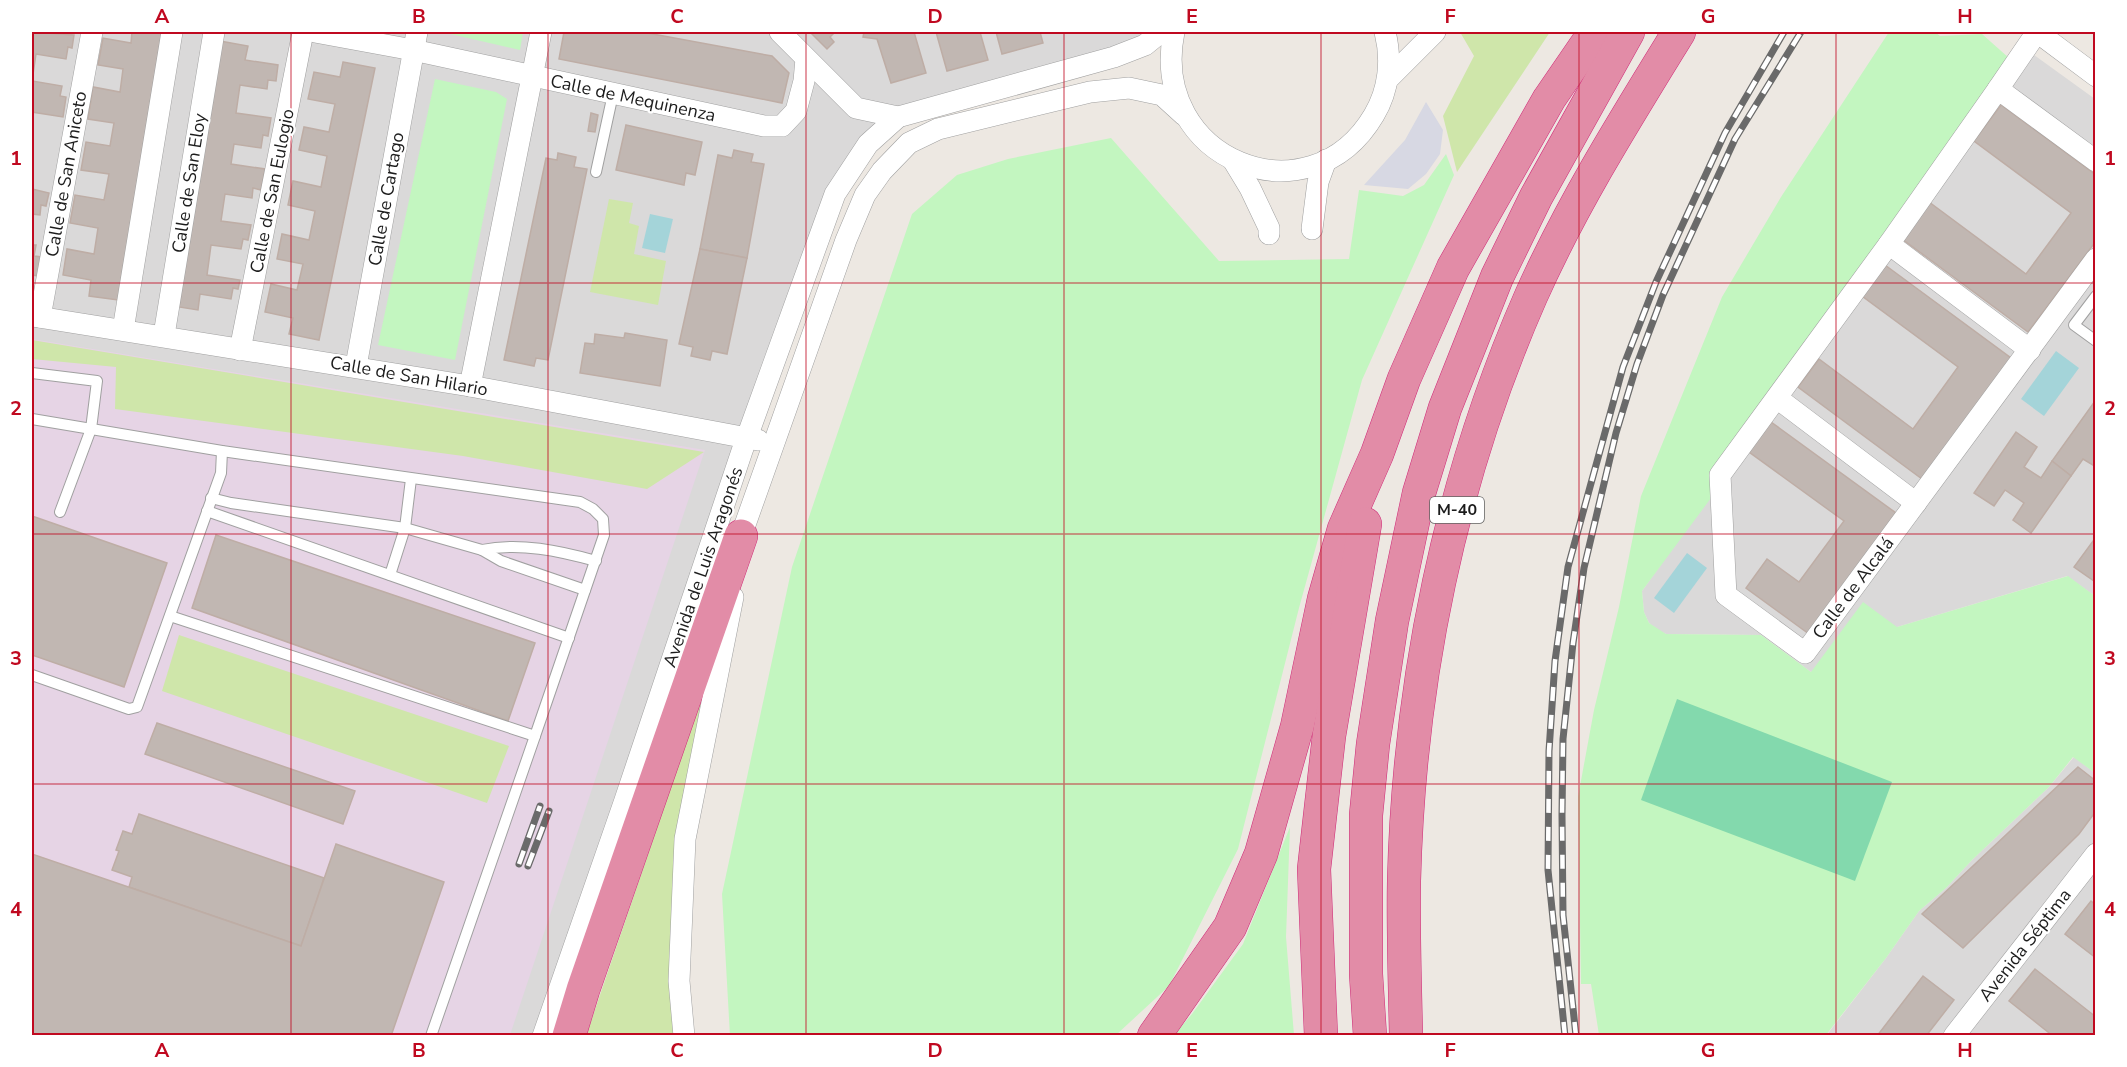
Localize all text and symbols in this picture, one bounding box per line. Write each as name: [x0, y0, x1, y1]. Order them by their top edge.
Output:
text: A: [155, 3, 170, 30]
text: B: [412, 3, 426, 30]
text: C: [670, 3, 684, 30]
text: D: [927, 3, 943, 30]
text: E: [1186, 3, 1198, 30]
text: F: [1444, 3, 1456, 30]
text: G: [1701, 3, 1715, 30]
text: H: [1957, 3, 1973, 30]
street label: Calle de Mequinenza: [548, 69, 718, 127]
street label: Calle de San Aniceto: [40, 89, 92, 259]
street label: Calle de San Eulogio: [244, 107, 300, 275]
street label: Calle de San Eloy: [166, 111, 212, 255]
street label: Calle de Cartago: [362, 130, 410, 268]
text: 1: [10, 145, 22, 172]
text: 1: [2104, 145, 2116, 172]
street label: Calle de San Hilario: [328, 350, 490, 402]
text: 2: [10, 395, 22, 422]
text: 2: [2104, 395, 2116, 422]
street label: Avenida de Luis Aragonés: [657, 464, 749, 670]
road number: M-40: [1430, 497, 1484, 523]
street label: Calle de Alcalá: [1807, 532, 1899, 644]
text: 3: [10, 645, 22, 672]
text: 3: [2104, 645, 2116, 672]
street label: Avenida Séptima: [1973, 884, 2077, 1006]
text: 4: [10, 896, 22, 923]
text: 4: [2104, 896, 2116, 923]
text: A: [155, 1037, 170, 1064]
text: B: [412, 1037, 426, 1064]
text: C: [670, 1037, 684, 1064]
text: D: [927, 1037, 943, 1064]
text: E: [1186, 1037, 1198, 1064]
text: F: [1444, 1037, 1456, 1064]
text: G: [1701, 1037, 1715, 1064]
text: H: [1957, 1037, 1973, 1064]

